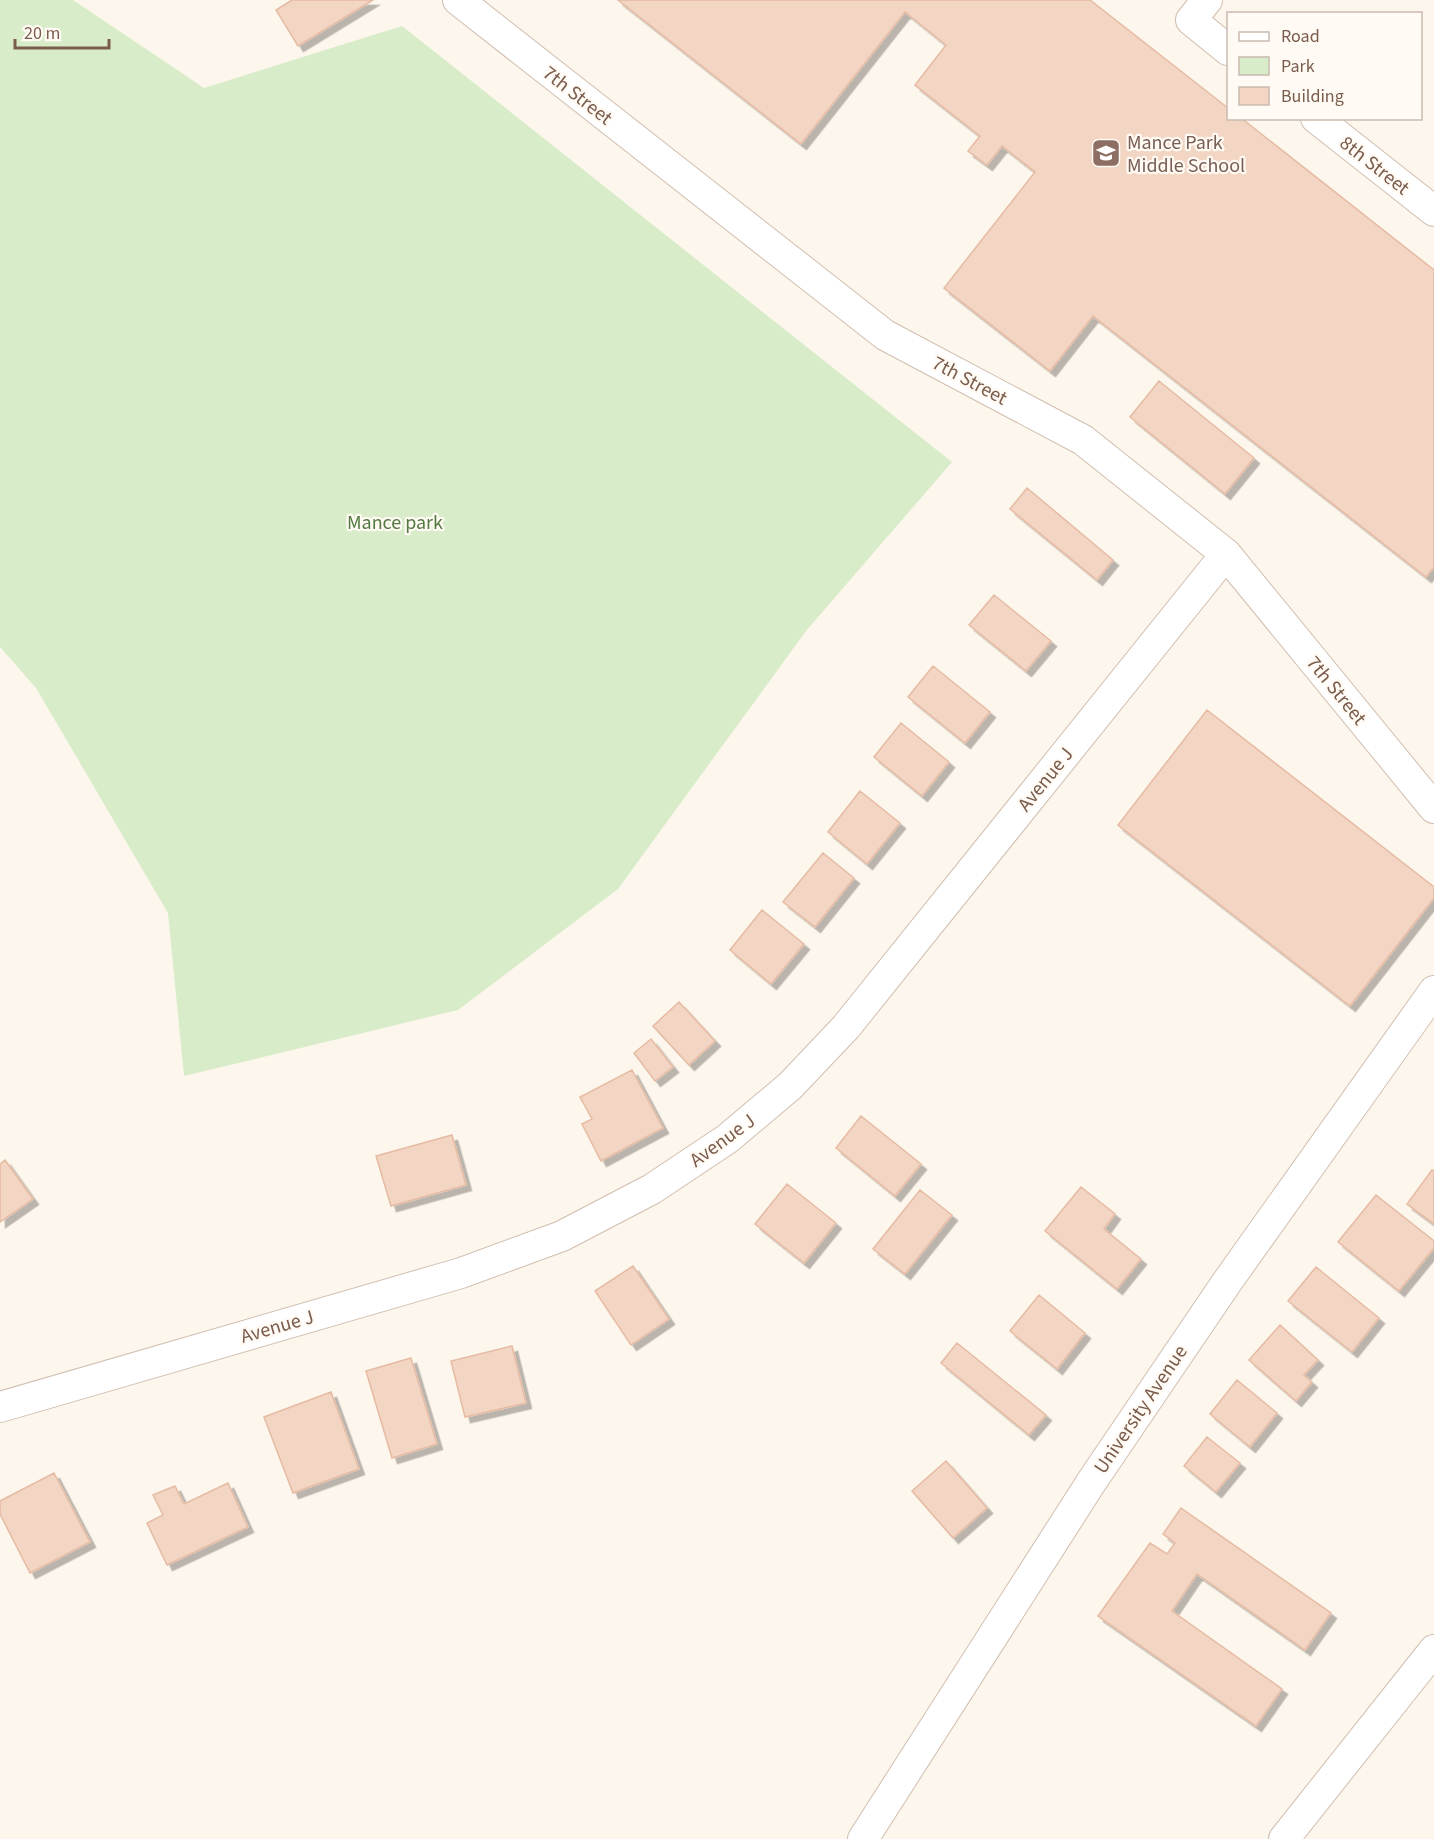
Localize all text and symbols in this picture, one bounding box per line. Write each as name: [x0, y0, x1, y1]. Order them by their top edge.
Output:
scale bar: [15, 12, 110, 50]
legend: [1227, 12, 1422, 120]
text: 20 m: [24, 21, 60, 46]
text: Road: [1281, 24, 1320, 49]
text: Park: [1281, 54, 1315, 79]
street label: 7th Street: [537, 60, 618, 132]
text: Building: [1281, 84, 1344, 109]
place label: Mance Park Middle School: [1127, 129, 1245, 180]
street label: 8th Street: [1334, 130, 1415, 202]
school or university icon: Mance Park Middle School: [1090, 137, 1122, 169]
street label: 7th Street: [927, 349, 1012, 413]
park label: Mance park: [347, 509, 443, 537]
street label: 7th Street: [1300, 650, 1373, 731]
street label: Avenue J: [1011, 742, 1080, 818]
street label: Avenue J: [684, 1107, 761, 1174]
street label: Avenue J: [237, 1303, 317, 1351]
street label: University Avenue: [1087, 1340, 1194, 1480]

